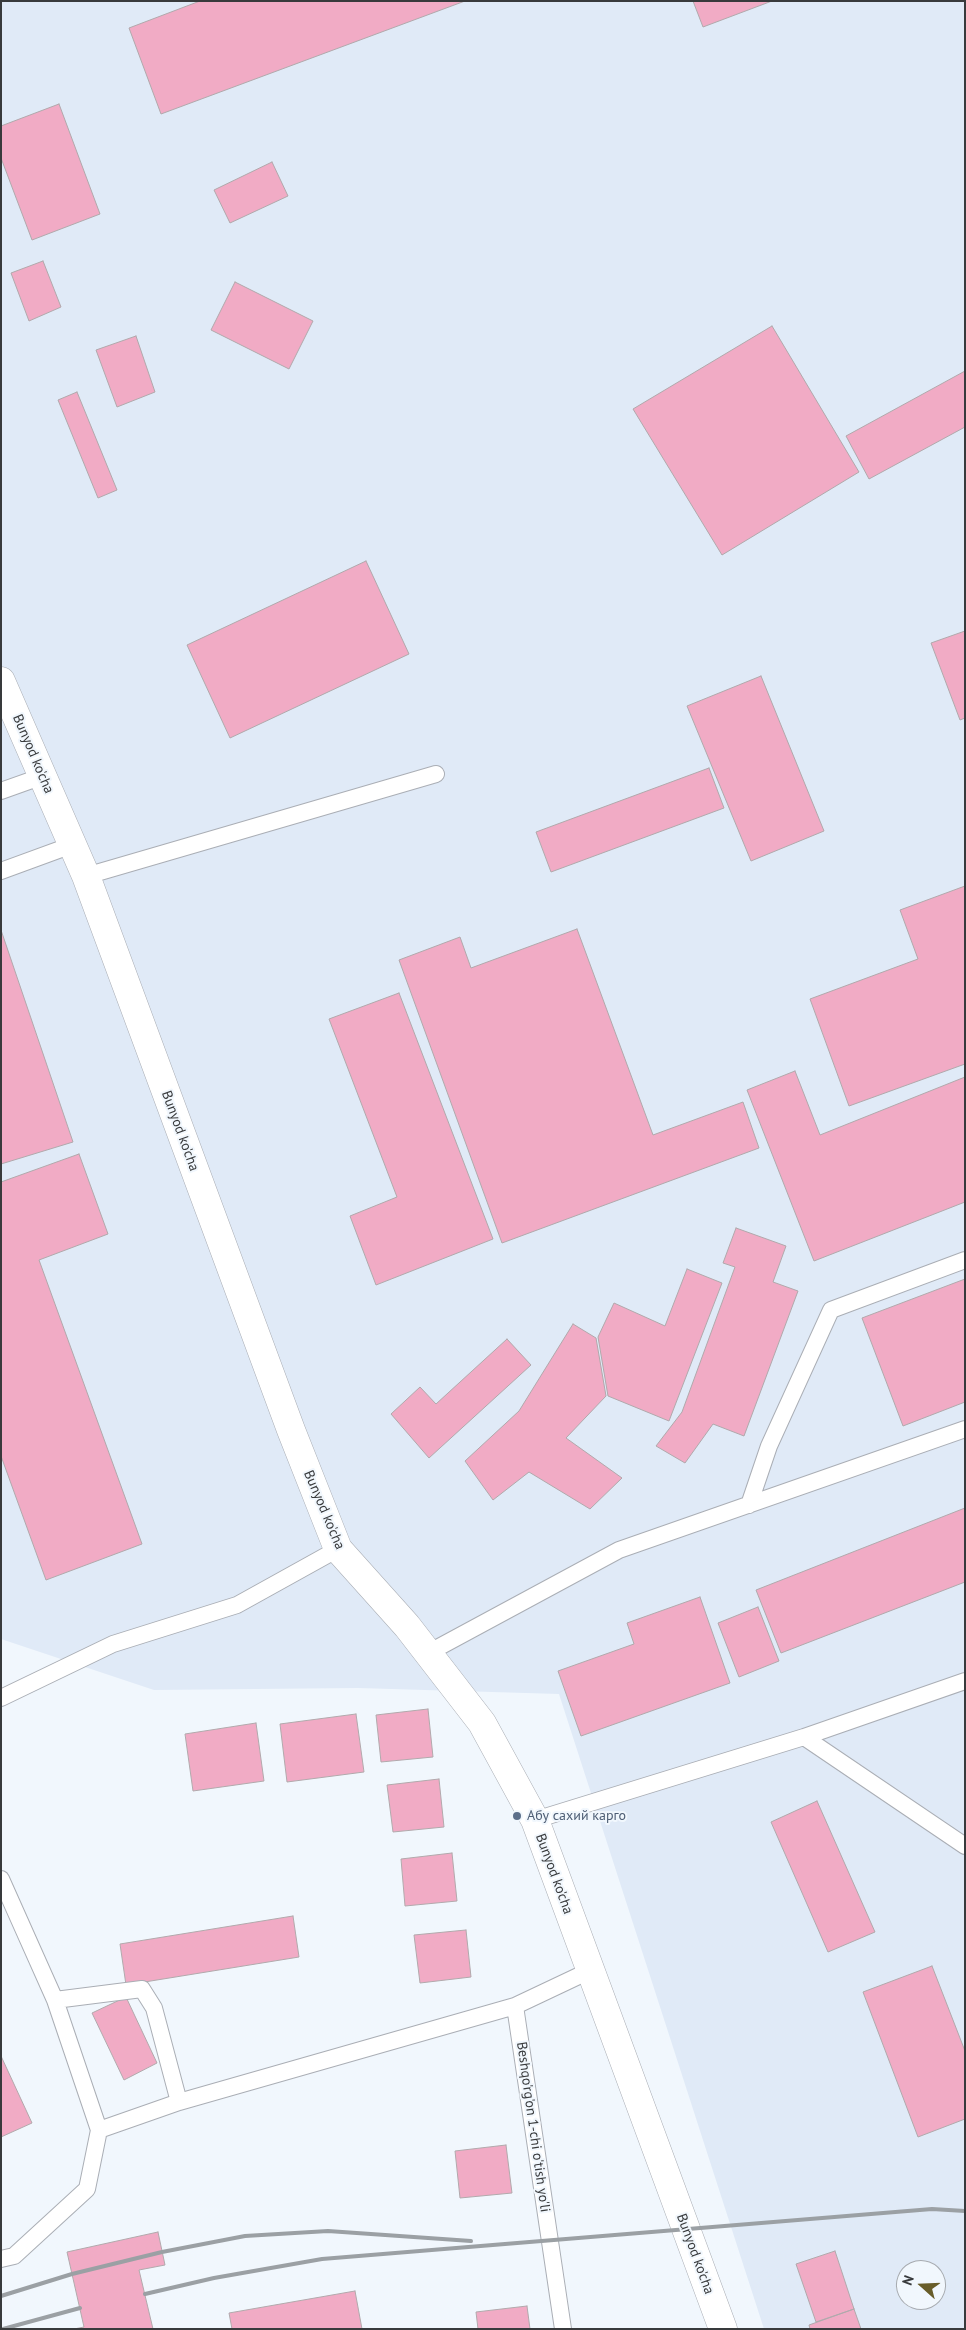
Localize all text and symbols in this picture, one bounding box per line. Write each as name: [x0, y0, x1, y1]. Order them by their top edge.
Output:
street label: Bunyod ko'cha: [9, 712, 57, 796]
street label: Bunyod ko'cha: [158, 1088, 202, 1174]
street label: Bunyod ko'cha: [300, 1468, 348, 1552]
place label: Абу сахий карго: [527, 1808, 626, 1824]
marker: Абу сахий карго: [511, 1810, 523, 1822]
street label: Bunyod ko'cha: [532, 1831, 576, 1917]
street label: Beshqo'rg'on 1-chi o'tish yo'li: [513, 2041, 553, 2213]
street label: Bunyod ko'cha: [673, 2211, 717, 2297]
north arrow: [896, 2260, 946, 2310]
text: N: [898, 2273, 918, 2288]

